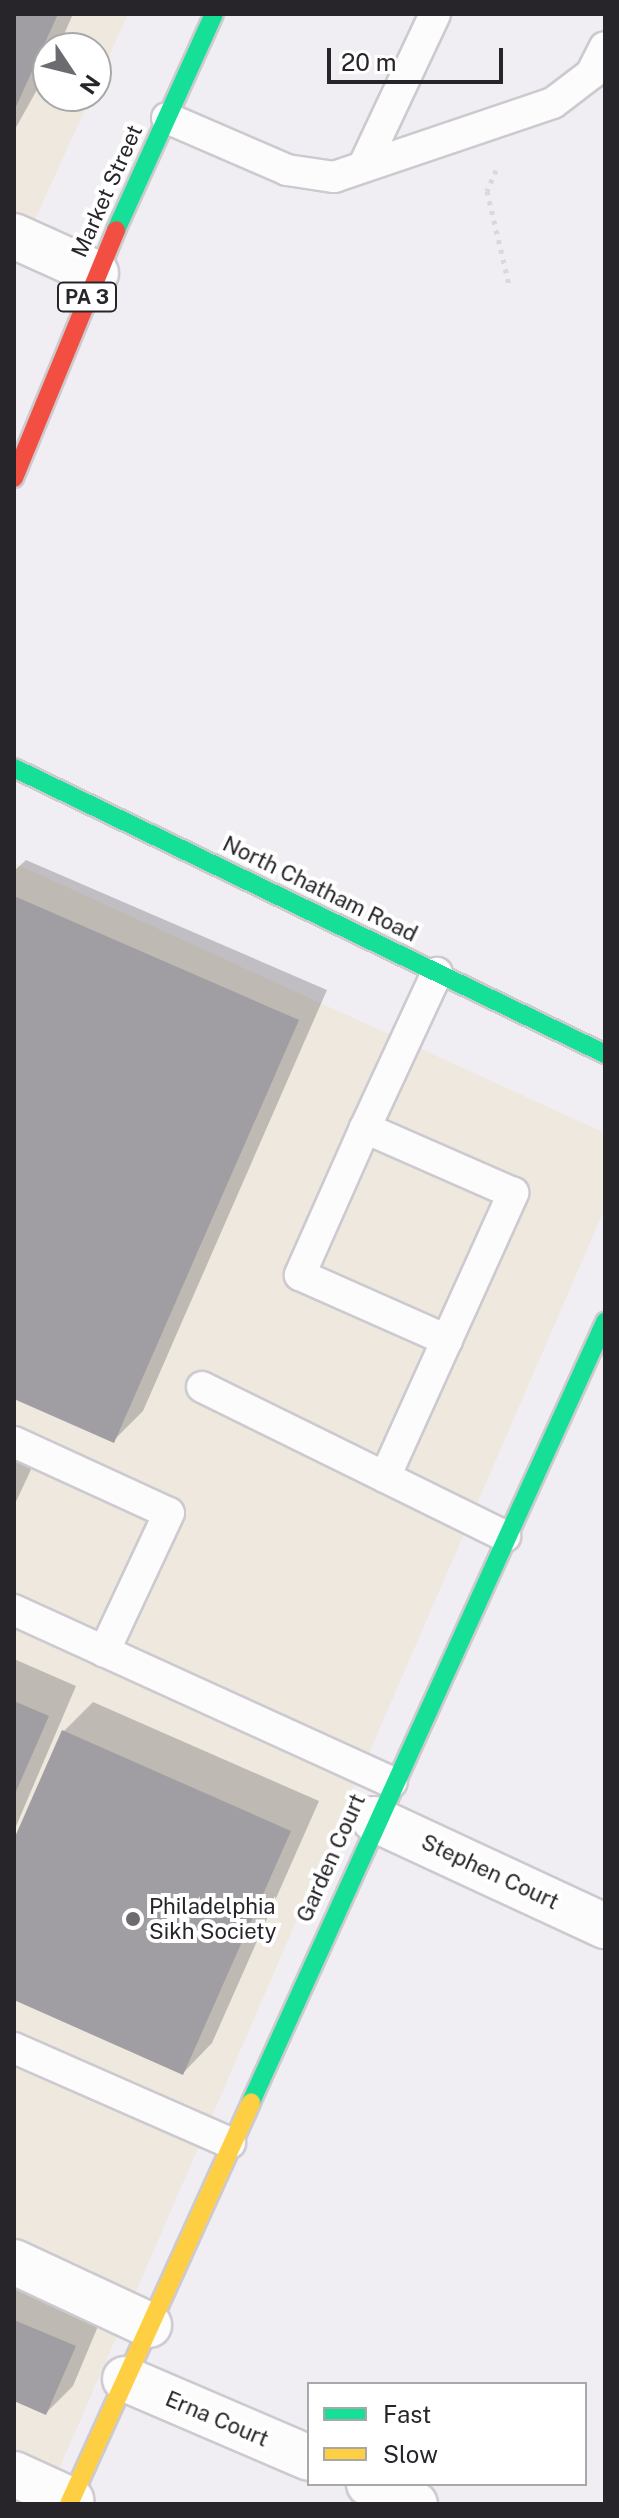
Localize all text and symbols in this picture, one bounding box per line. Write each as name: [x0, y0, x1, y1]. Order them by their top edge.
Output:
north arrow: [32, 32, 112, 112]
scale bar: [331, 32, 507, 82]
text: 20 m: [341, 48, 397, 76]
text: N: [74, 70, 106, 99]
street label: Market Street: [66, 121, 148, 261]
road number: PA 3: [55, 281, 119, 313]
street label: North Chatham Road: [218, 830, 422, 948]
street label: Garden Court: [291, 1790, 371, 1926]
street label: Stephen Court: [417, 1829, 563, 1915]
place label: Philadelphia Sikh Society: [149, 1893, 276, 1944]
marker: Philadelphia Sikh Society: [124, 1910, 142, 1928]
legend: [307, 2382, 587, 2486]
street label: Erna Court: [161, 2385, 273, 2453]
text: Fast: [383, 2400, 431, 2428]
text: Slow: [383, 2440, 438, 2468]

